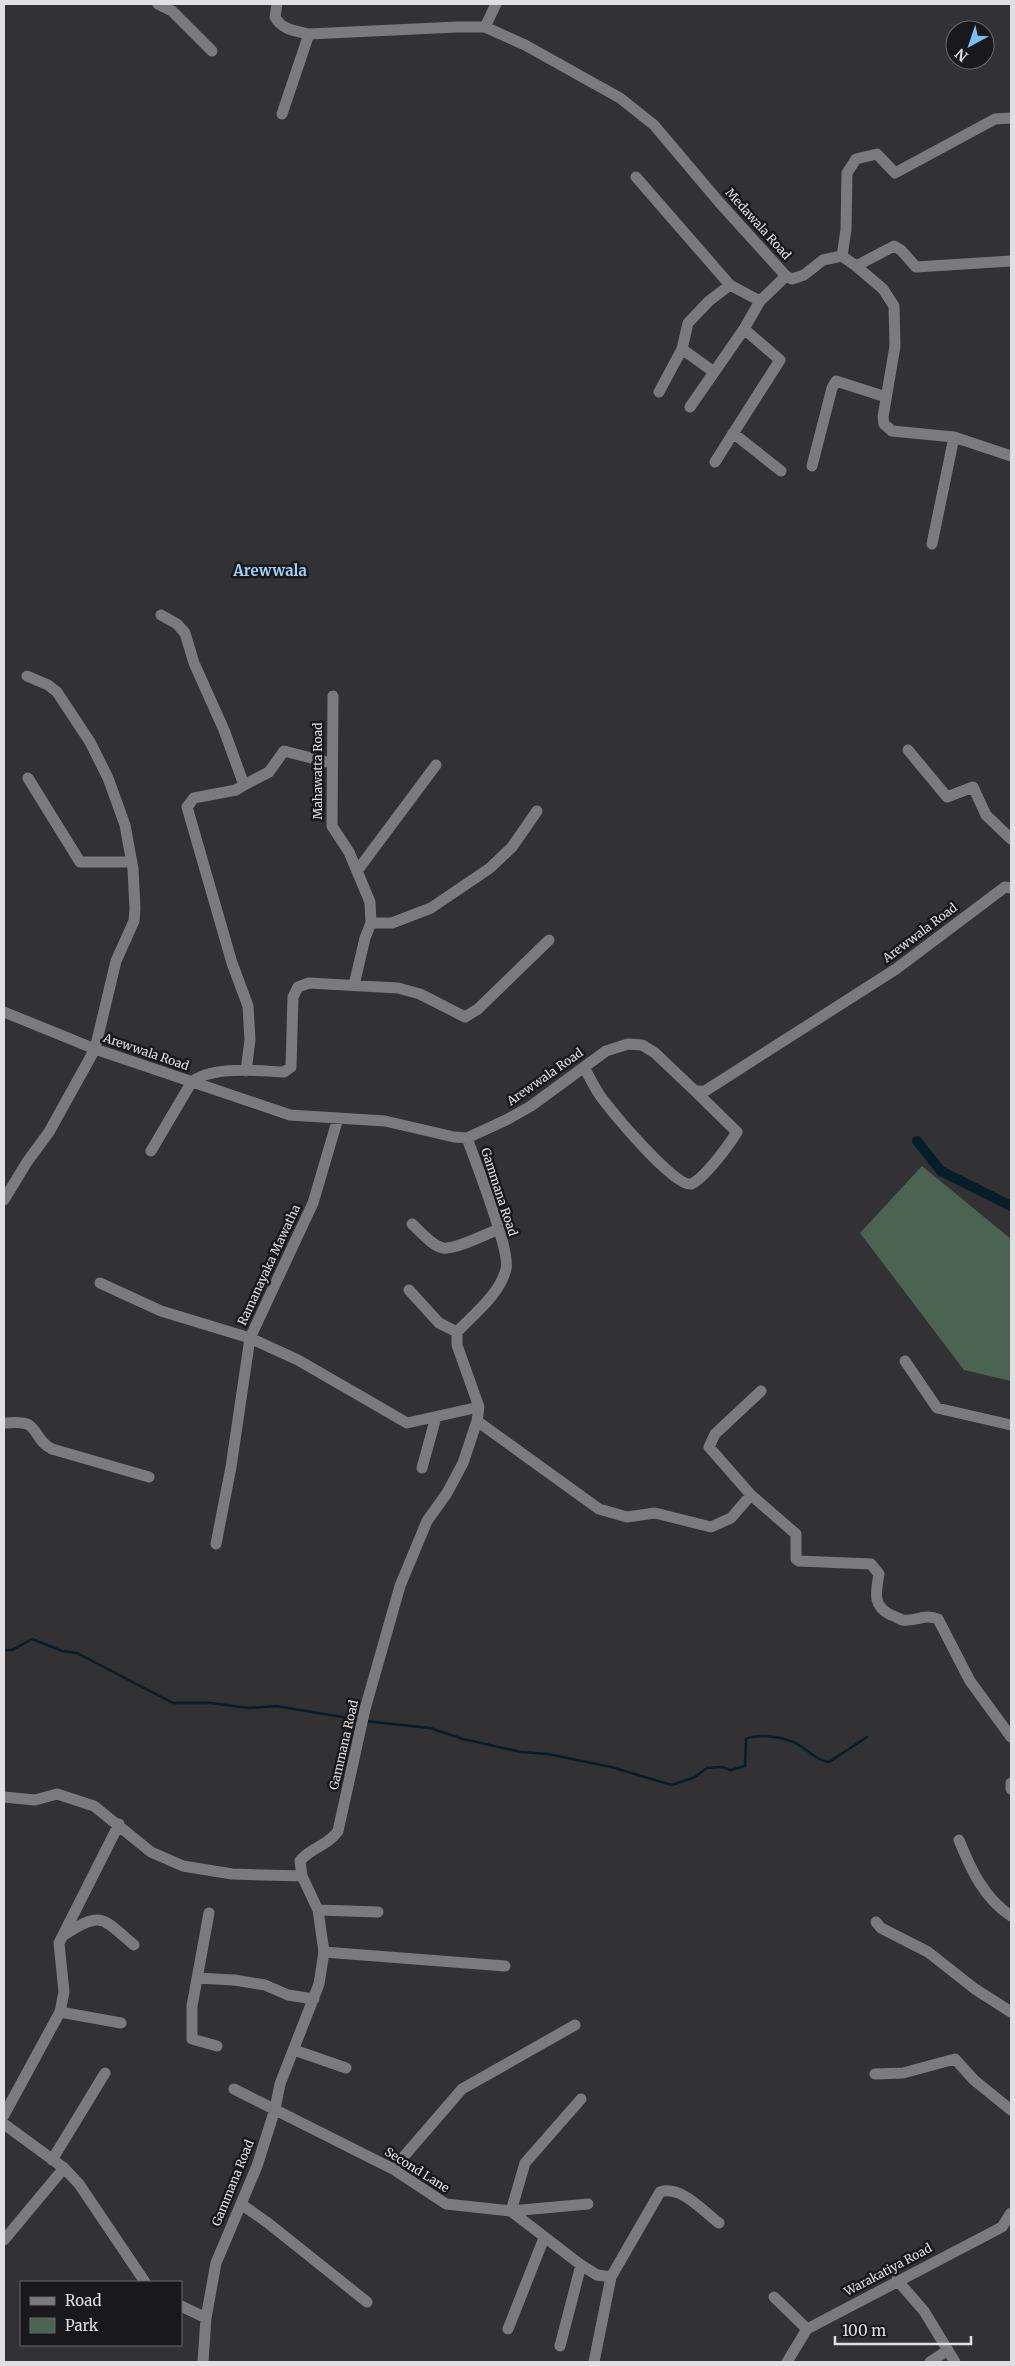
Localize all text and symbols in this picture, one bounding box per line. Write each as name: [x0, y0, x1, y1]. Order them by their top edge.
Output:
north arrow: [945, 20, 995, 70]
text: N: [952, 45, 972, 65]
street label: Medawala Road: [722, 185, 794, 262]
district label: Arewwala: [232, 561, 307, 580]
street label: Mahawatta Road: [310, 723, 325, 819]
street label: Arewwala Road: [879, 900, 960, 966]
street label: Arewwala Road: [100, 1030, 191, 1073]
street label: Arewwala Road: [503, 1045, 586, 1109]
street label: Gammana Road: [478, 1146, 521, 1238]
street label: Ramanayaka Mawatha: [234, 1202, 303, 1327]
street label: Gammana Road: [326, 1699, 361, 1791]
street label: Gammana Road: [208, 2137, 257, 2228]
street label: Second Lane: [382, 2144, 452, 2195]
street label: Warakatiya Road: [840, 2240, 934, 2299]
legend: [20, 2281, 182, 2346]
text: Road: [65, 2291, 101, 2310]
scale bar: [835, 2314, 971, 2346]
text: Park: [65, 2316, 99, 2335]
text: 100 m: [842, 2321, 886, 2340]

